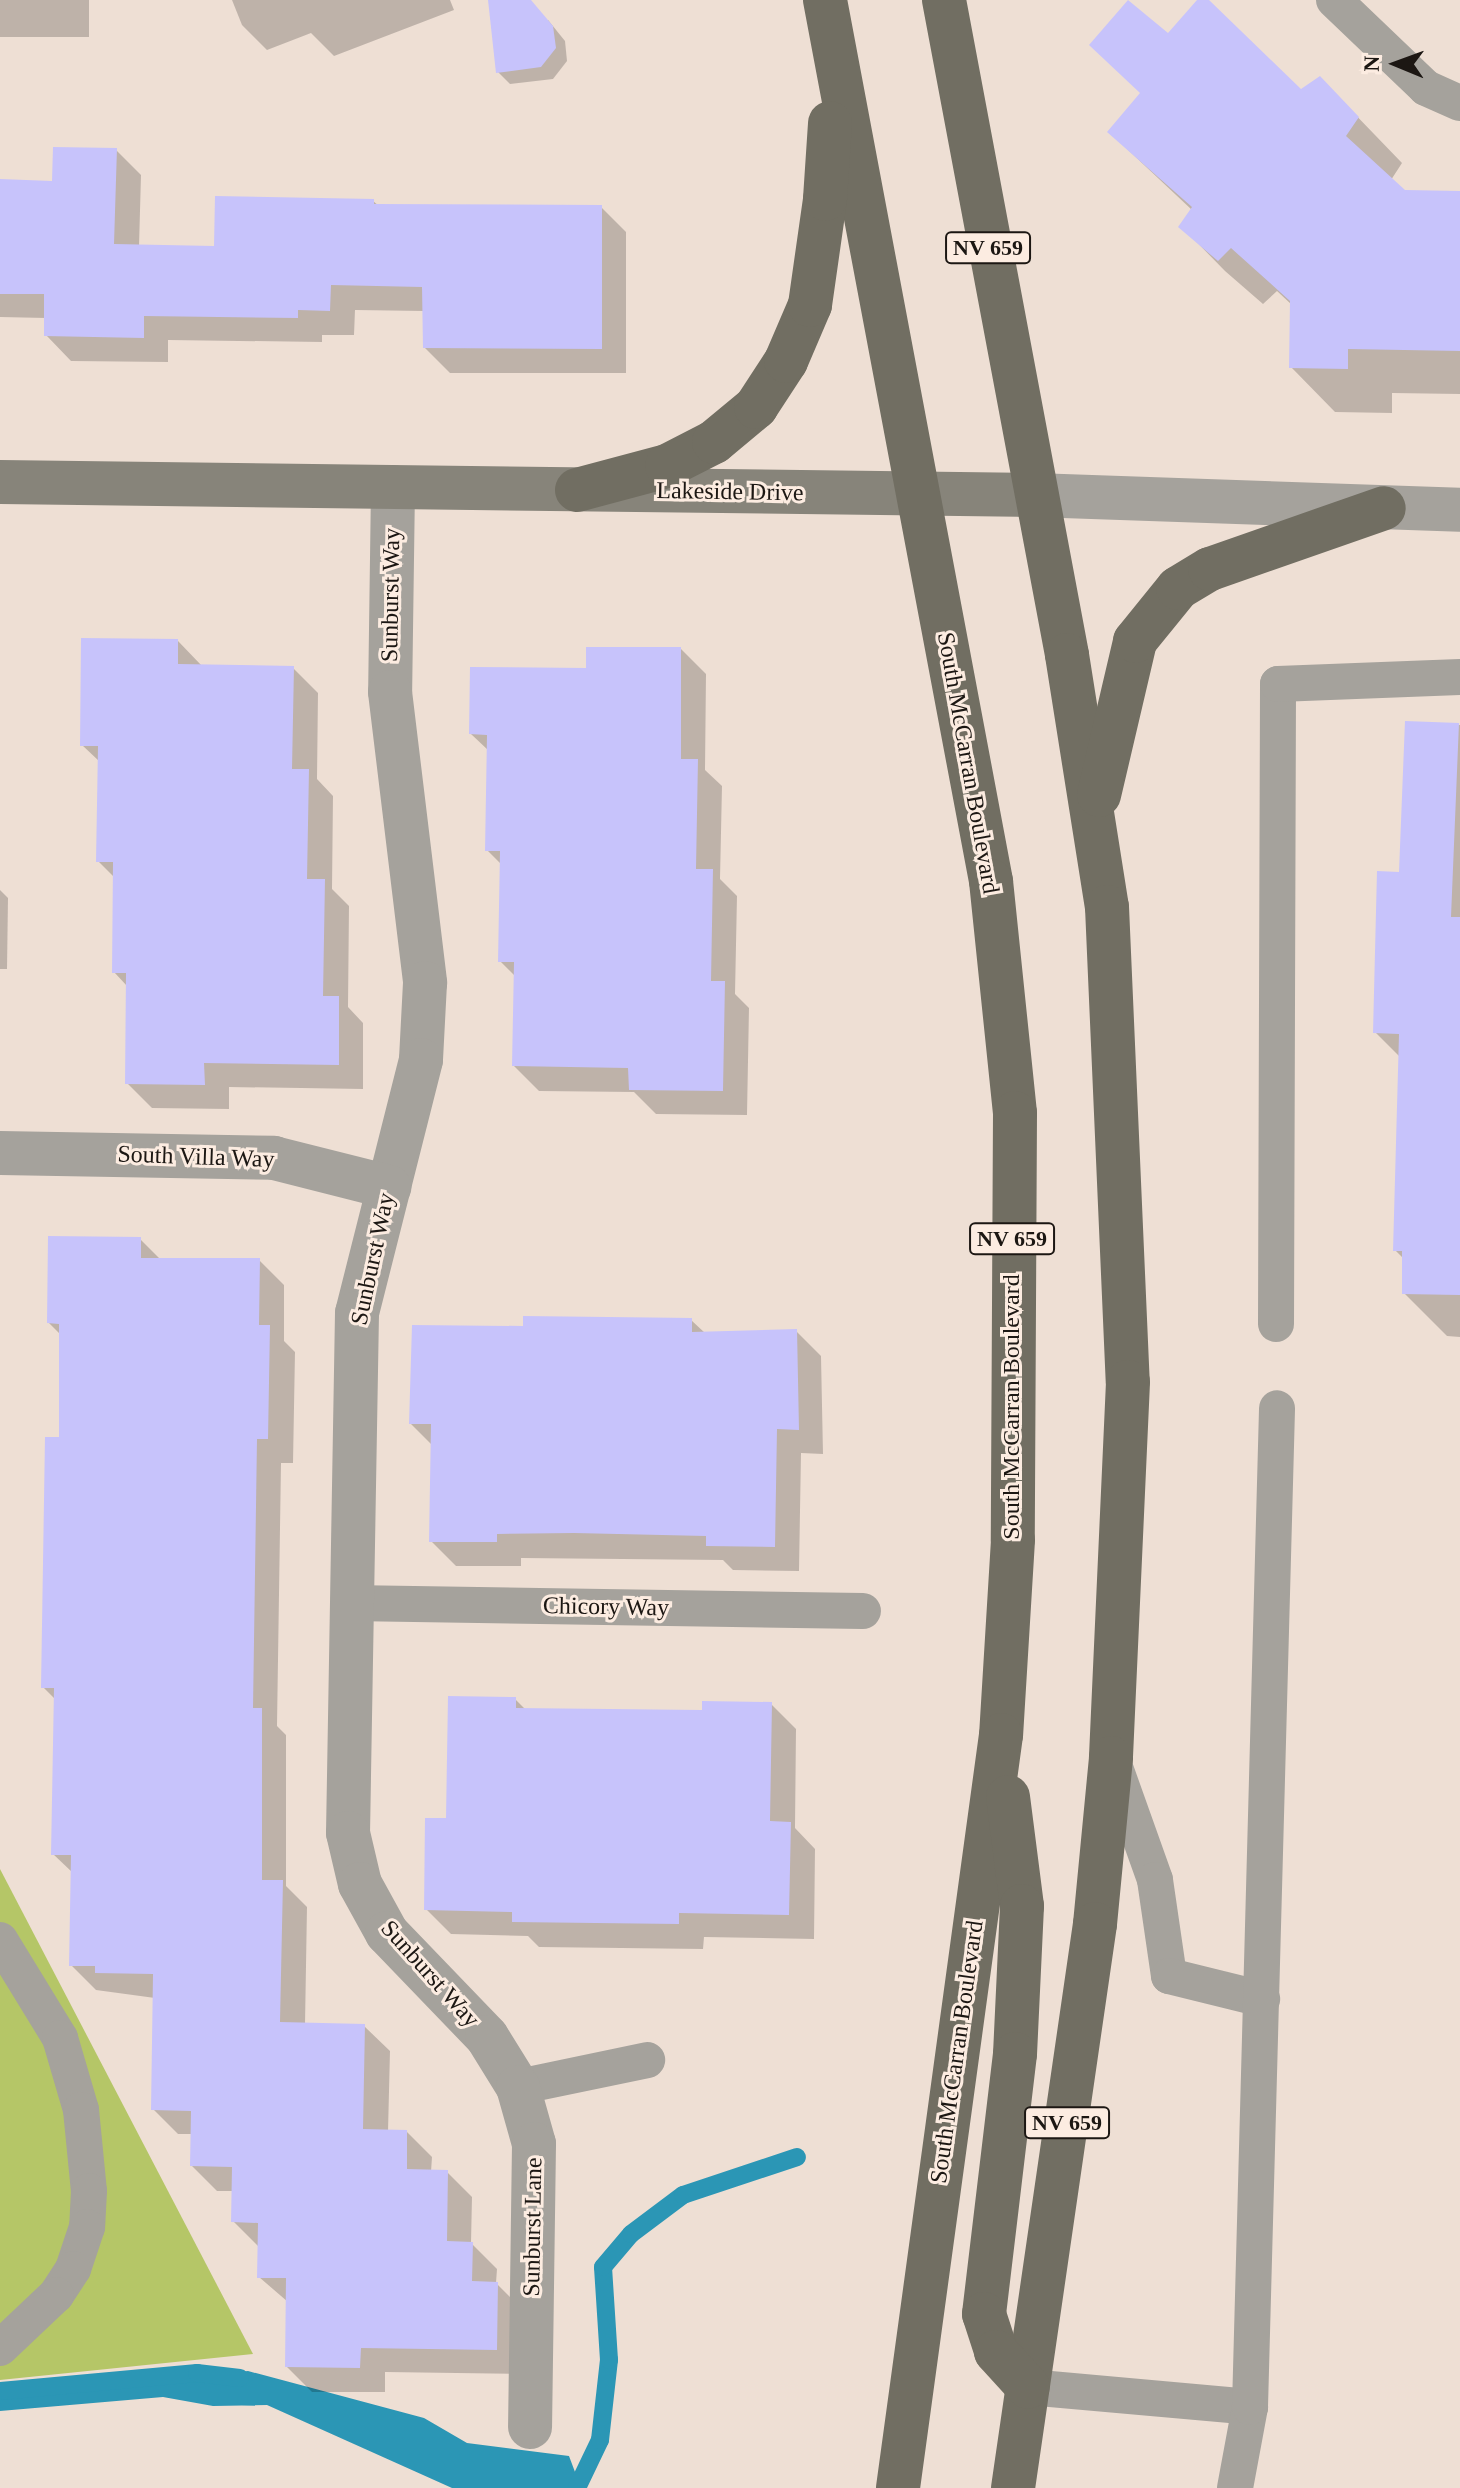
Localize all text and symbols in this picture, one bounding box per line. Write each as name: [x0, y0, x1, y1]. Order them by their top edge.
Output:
north arrow: [1356, 24, 1436, 104]
text: N: [1359, 55, 1384, 72]
road number: NV 659: [944, 230, 1032, 266]
street label: Lakeside Drive: [656, 476, 804, 508]
street label: Sunburst Way: [375, 527, 407, 663]
street label: South McCarran Boulevard: [931, 630, 1005, 896]
street label: South Villa Way: [117, 1140, 275, 1174]
street label: Sunburst Way: [345, 1190, 401, 1328]
road number: NV 659: [968, 1221, 1056, 1257]
street label: South McCarran Boulevard: [998, 1274, 1026, 1540]
street label: Chicory Way: [542, 1591, 670, 1623]
street label: Sunburst Way: [374, 1914, 486, 2034]
street label: South McCarran Boulevard: [924, 1919, 990, 2185]
road number: NV 659: [1023, 2105, 1111, 2141]
street label: Sunburst Lane: [517, 2157, 549, 2297]

